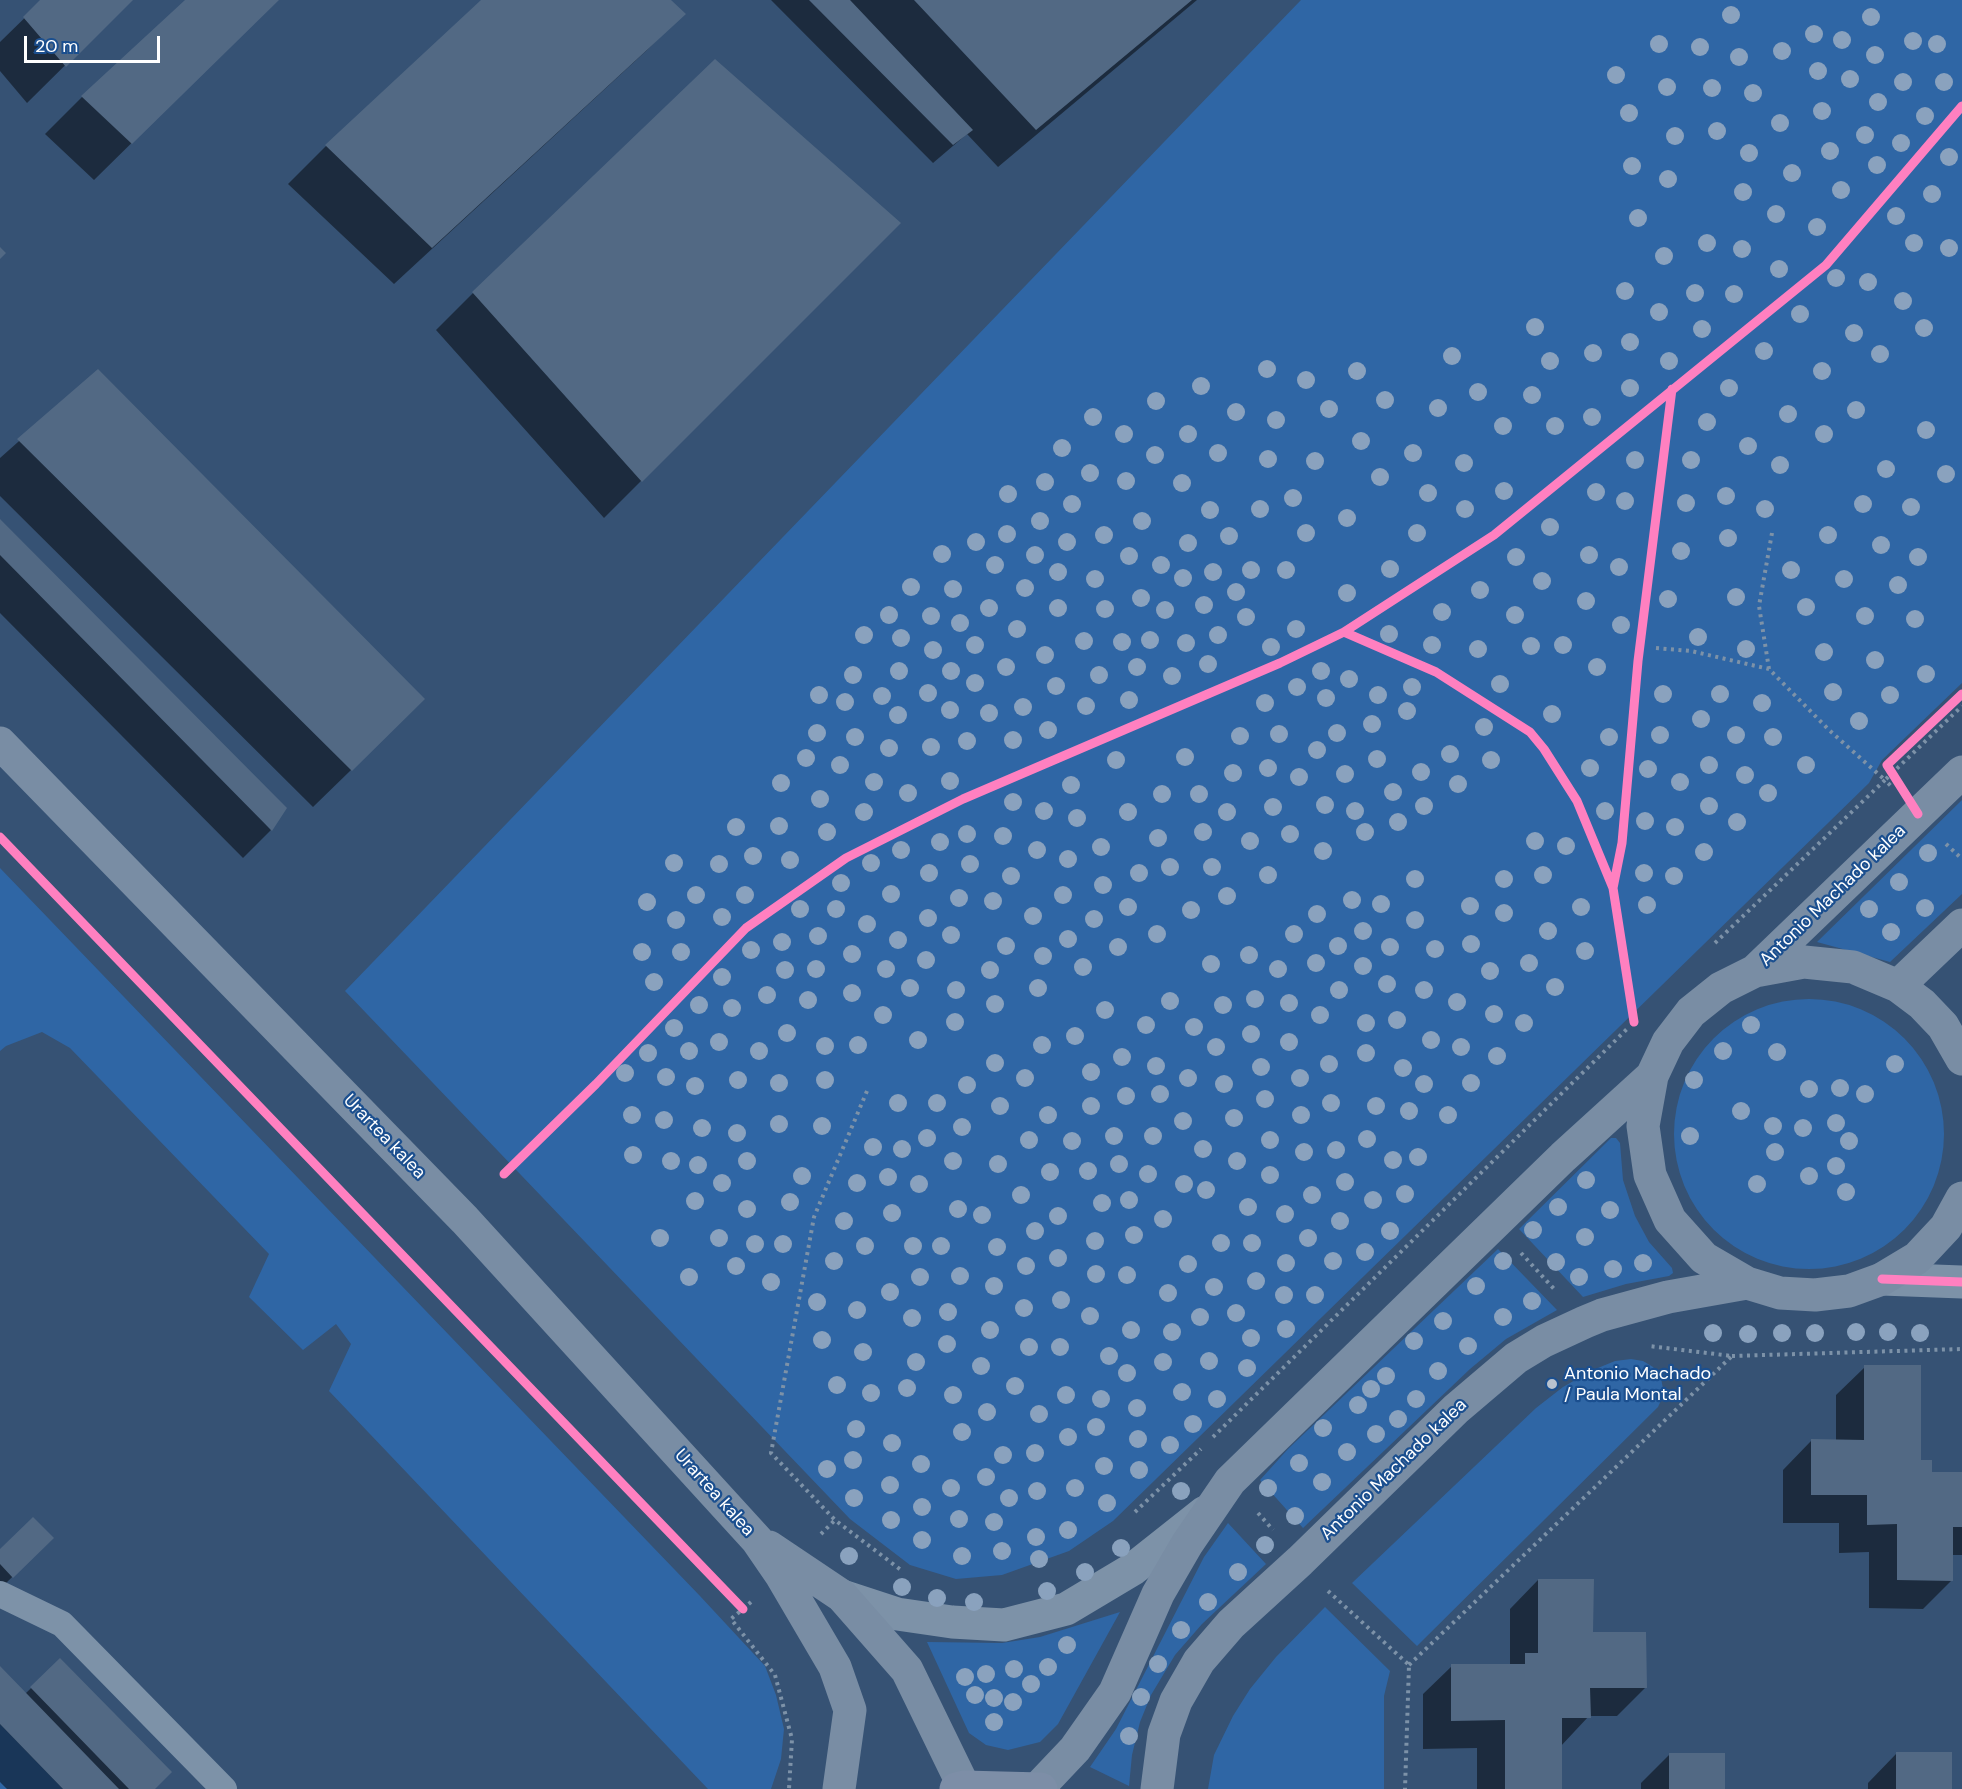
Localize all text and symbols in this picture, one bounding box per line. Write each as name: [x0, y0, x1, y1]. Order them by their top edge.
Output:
scale bar: [27, 24, 164, 62]
text: 20 m: [35, 34, 78, 58]
street label: Antonio Machado kalea: [1755, 821, 1911, 971]
street label: Urartea kalea: [338, 1090, 430, 1184]
place label: Antonio Machado / Paula Montal: [1564, 1363, 1711, 1406]
marker: Antonio Machado / Paula Montal: [1545, 1377, 1559, 1391]
street label: Antonio Machado kalea: [1316, 1395, 1472, 1545]
street label: Urartea kalea: [669, 1445, 759, 1541]

